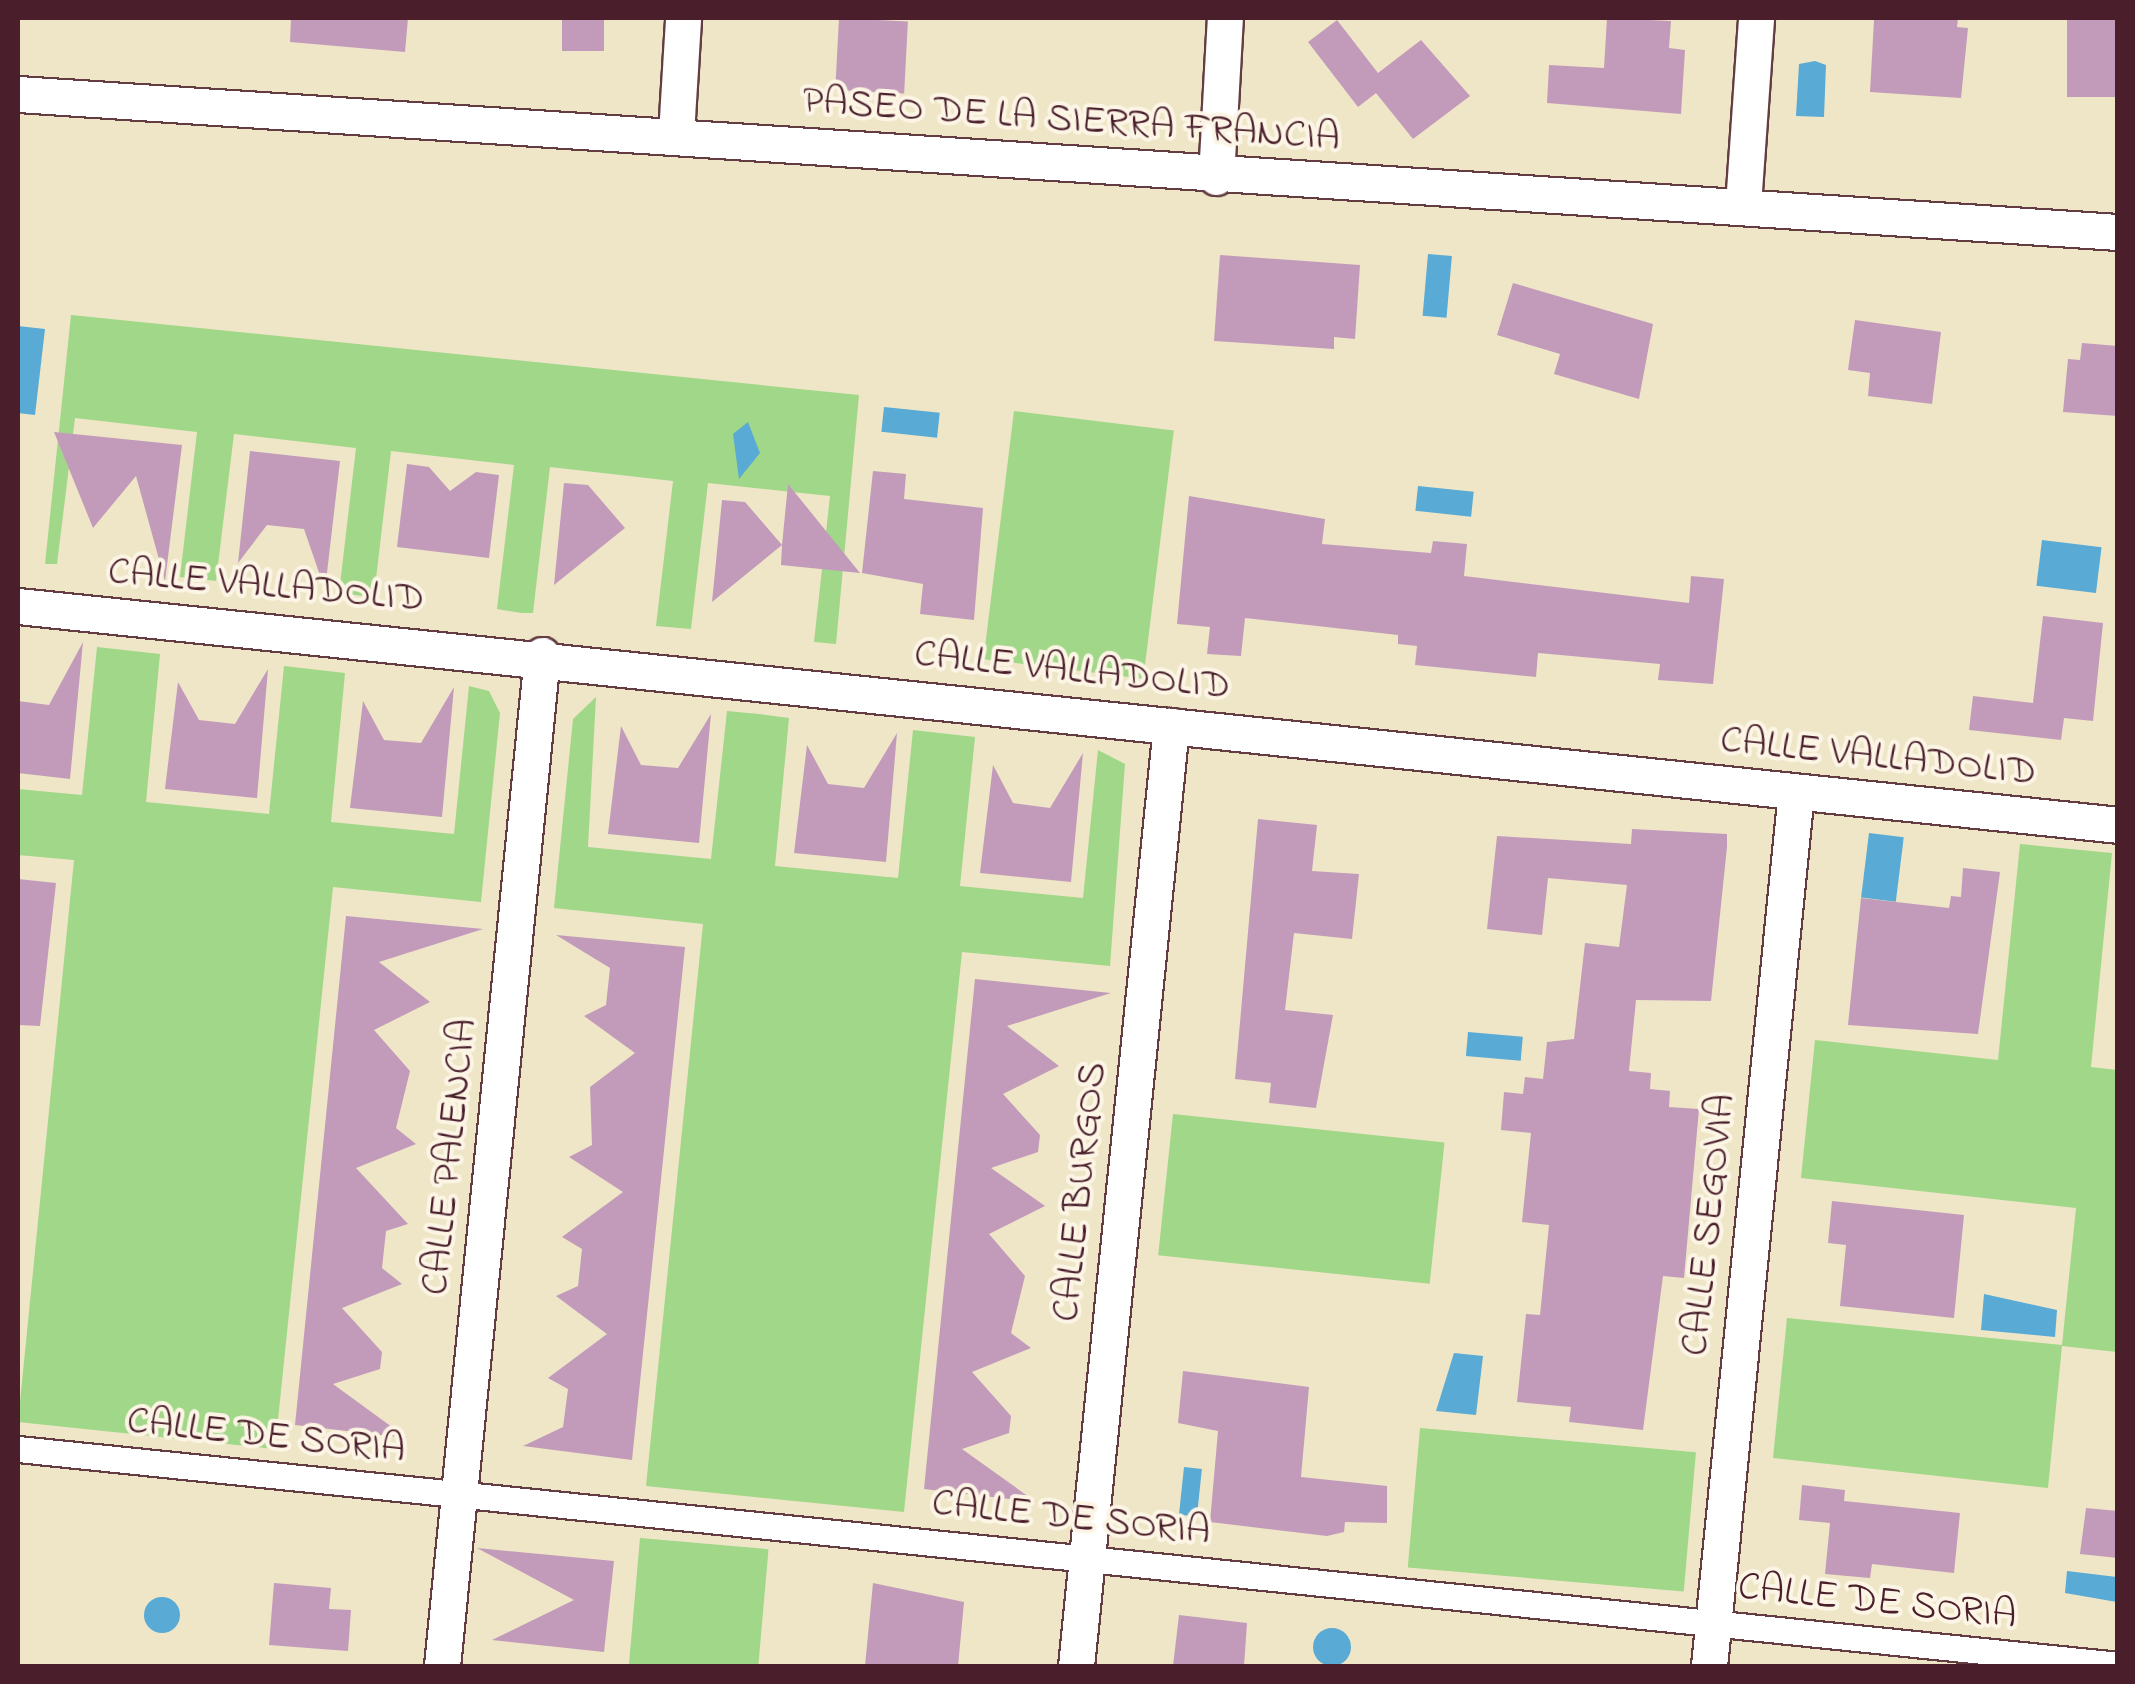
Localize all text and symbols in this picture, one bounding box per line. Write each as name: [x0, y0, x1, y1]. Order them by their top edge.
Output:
street label: PASEO DE LA SIERRA FRANCIA: [801, 78, 1341, 164]
street label: CALLE VALLADOLID: [106, 549, 426, 625]
street label: CALLE VALLADOLID: [912, 632, 1232, 712]
street label: CALLE VALLADOLID: [1718, 718, 2038, 798]
street label: CALLE PALENCIA: [413, 1016, 489, 1298]
street label: CALLE BURGOS: [1043, 1060, 1119, 1324]
street label: CALLE SEGOVIA: [1672, 1092, 1748, 1358]
street label: CALLE DE SORIA: [124, 1399, 408, 1475]
street label: CALLE DE SORIA: [929, 1481, 1213, 1557]
street label: CALLE DE SORIA: [1735, 1565, 2019, 1641]

